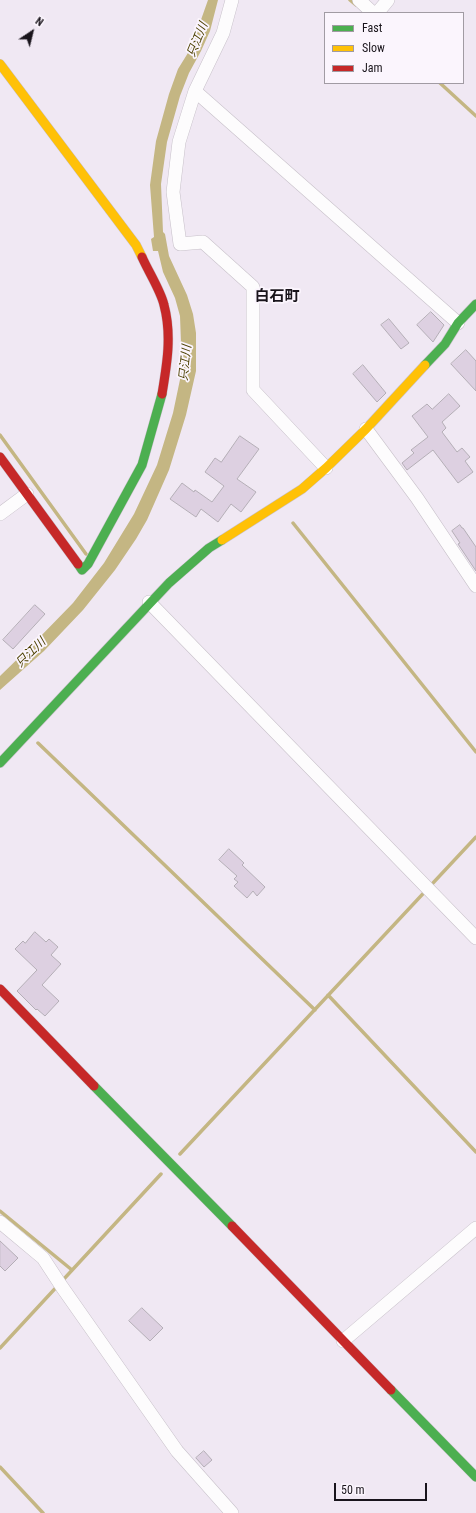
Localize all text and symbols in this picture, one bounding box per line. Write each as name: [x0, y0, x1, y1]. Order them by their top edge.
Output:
north arrow: [12, 12, 52, 52]
legend: [324, 12, 464, 84]
text: N: [33, 15, 46, 29]
water label: 只江川: [185, 21, 211, 59]
text: Fast: [362, 21, 382, 35]
text: Slow: [362, 41, 385, 55]
text: Jam: [362, 61, 383, 75]
district label: 白石町: [255, 288, 299, 306]
water label: 只江川: [177, 344, 195, 382]
water label: 只江川: [13, 635, 49, 671]
scale bar: [336, 1475, 429, 1501]
text: 50 m: [341, 1483, 365, 1497]

